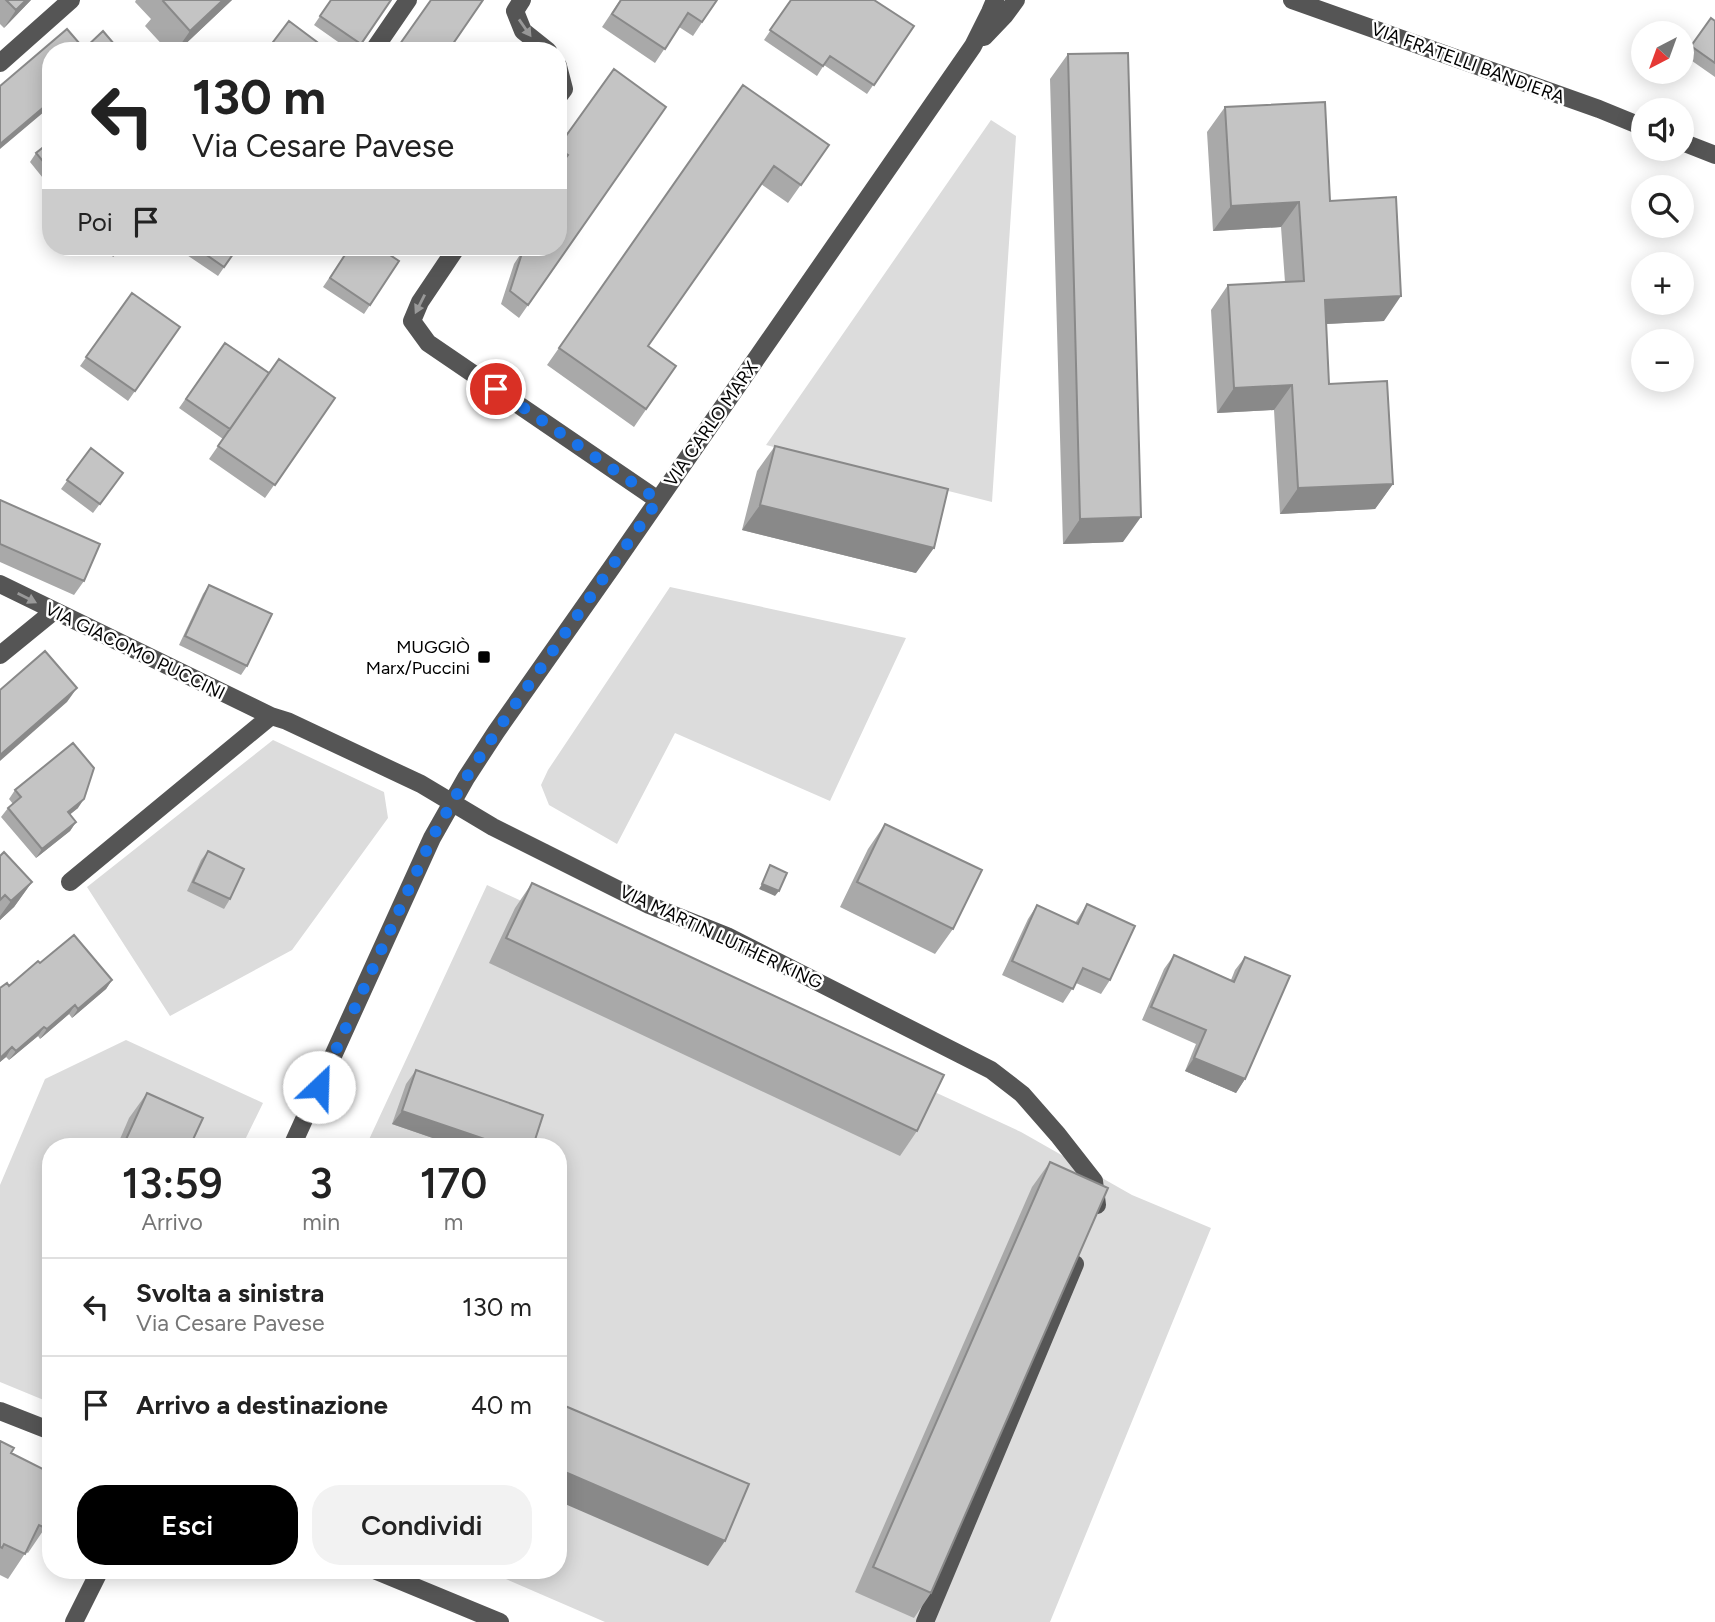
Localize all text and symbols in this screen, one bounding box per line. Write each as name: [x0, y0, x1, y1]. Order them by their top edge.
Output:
one-way arrow: [518, 18, 531, 38]
street label: VIA FRATELLI BANDIERA: [1368, 18, 1568, 108]
north arrow: [1631, 21, 1694, 84]
map controls: [1631, 21, 1694, 392]
text: 130 m: [192, 67, 326, 126]
icon: left: [77, 70, 168, 161]
button: sound: [1631, 98, 1694, 161]
text: Via Cesare Pavese: [192, 127, 454, 165]
button: search: [1631, 175, 1694, 238]
icon: arrive: [127, 203, 165, 241]
text: Poi: [77, 206, 113, 238]
button: +: [1631, 252, 1694, 315]
one-way arrow: [415, 294, 426, 314]
button: −: [1631, 329, 1694, 392]
street label: VIA CARLO MARX: [660, 357, 762, 491]
pin: [466, 359, 526, 419]
icon: arrive: [477, 370, 515, 408]
one-way arrow: [17, 592, 37, 603]
street label: VIA GIACOMO PUCCINI: [41, 598, 229, 704]
place label: MUGGIÒ Marx/Puccini: [366, 636, 470, 679]
marker: MUGGIÒ Marx/Puccini: [476, 649, 492, 665]
street label: VIA MARTIN LUTHER KING: [616, 880, 826, 994]
position arrow: [282, 1050, 356, 1124]
text: 13:59: [122, 1158, 223, 1209]
text: 3: [310, 1158, 333, 1209]
text: 170: [420, 1158, 487, 1209]
text: Arrivo: [141, 1208, 203, 1236]
text: min: [302, 1208, 340, 1236]
text: m: [444, 1208, 463, 1236]
text: Svolta a sinistra: [136, 1277, 324, 1309]
icon: left: [77, 1288, 115, 1326]
text: 130 m: [462, 1291, 532, 1323]
text: Via Cesare Pavese: [136, 1309, 324, 1337]
icon: arrive: [77, 1386, 115, 1424]
text: Arrivo a destinazione: [136, 1389, 388, 1421]
text: 40 m: [471, 1389, 532, 1421]
button: Esci: [77, 1485, 298, 1565]
button: Condividi: [312, 1485, 532, 1565]

